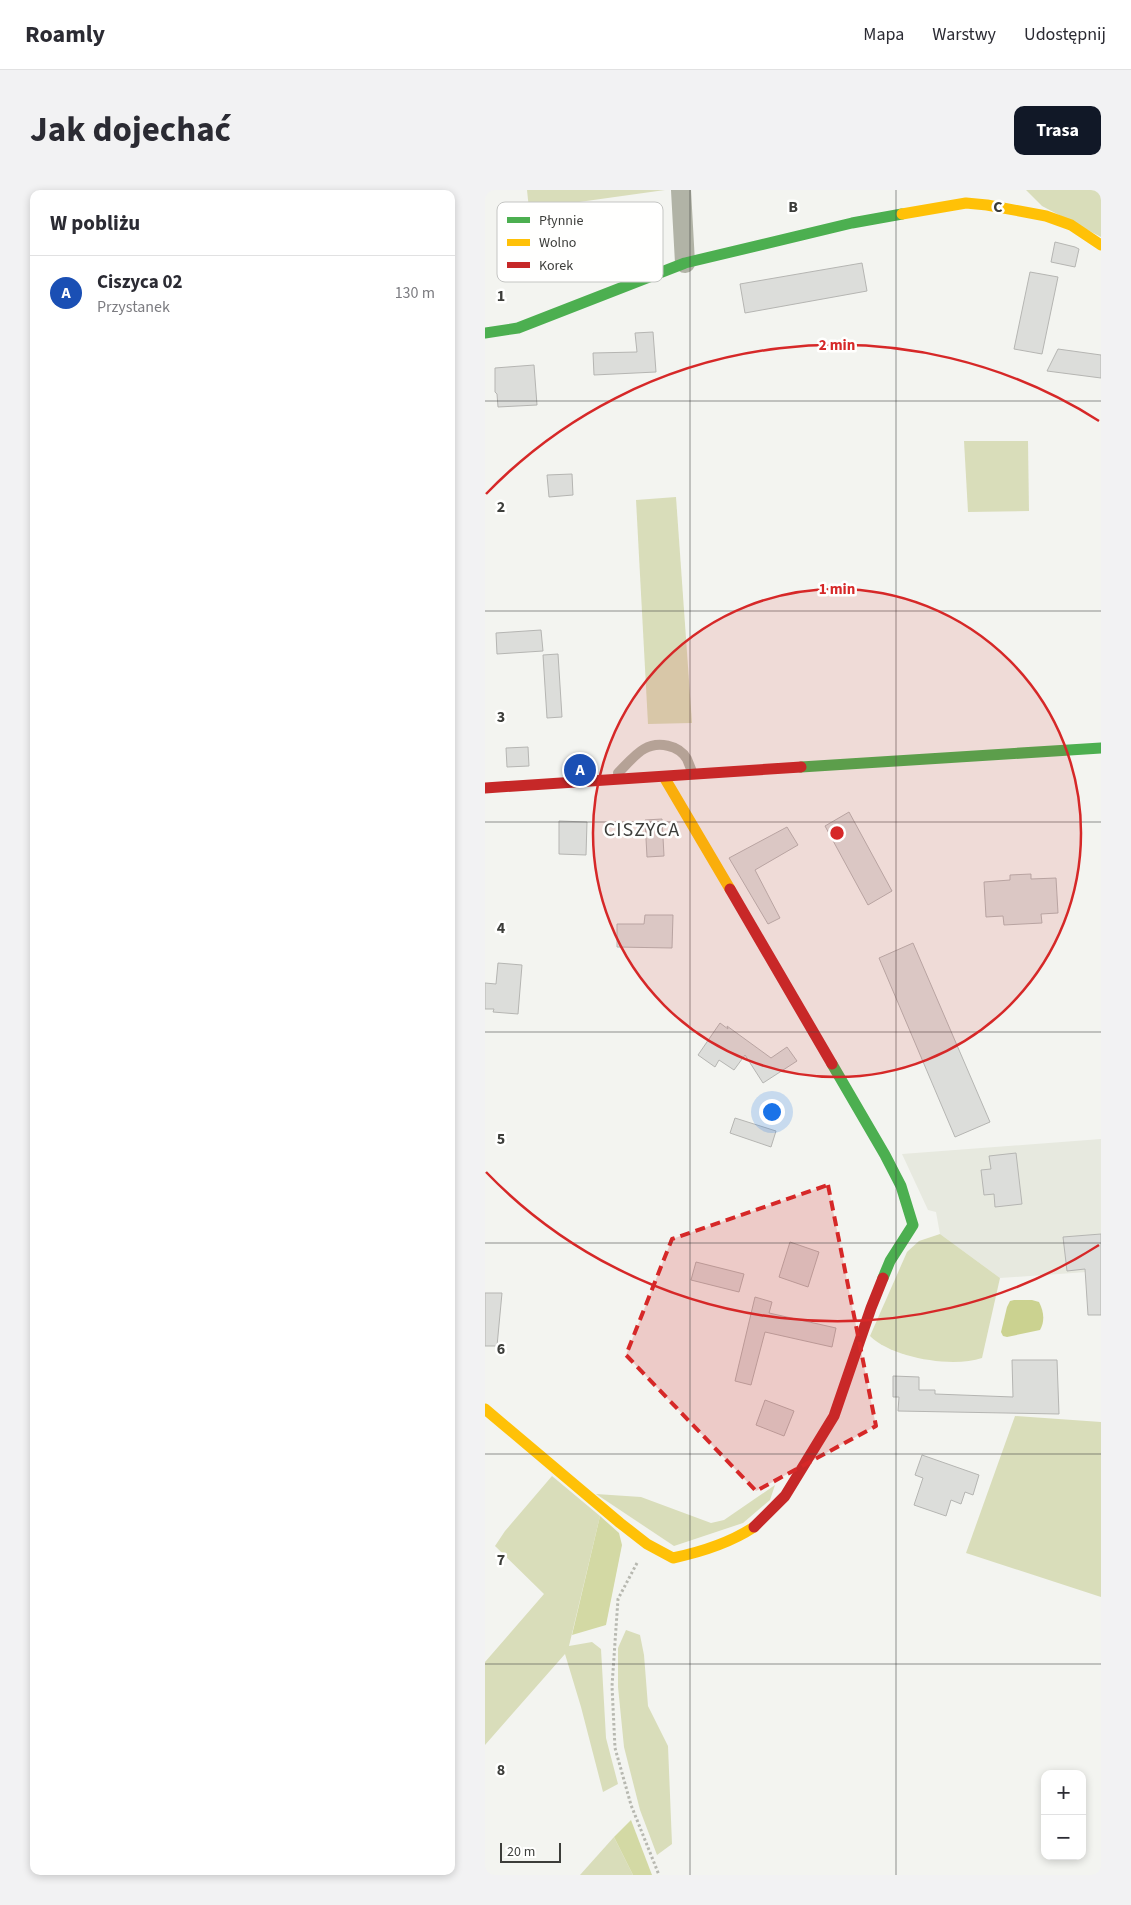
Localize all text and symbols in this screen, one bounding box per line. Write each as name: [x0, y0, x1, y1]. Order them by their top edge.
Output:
text: Roamly: [25, 17, 105, 52]
text: Mapa: [863, 22, 904, 47]
text: Warstwy: [932, 22, 996, 47]
text: Udostępnij: [1024, 22, 1106, 47]
text: Jak dojechać: [30, 105, 231, 155]
button: Trasa: [1014, 106, 1101, 155]
text: B: [788, 196, 798, 218]
text: C: [993, 196, 1003, 218]
legend: [497, 202, 663, 282]
text: W pobliżu: [50, 208, 140, 238]
text: Płynnie: [539, 211, 583, 231]
text: Wolno: [539, 233, 576, 253]
text: Korek: [539, 256, 573, 276]
text: Ciszyca 02: [97, 269, 183, 296]
text: A: [61, 282, 71, 304]
text: 130 m: [395, 282, 435, 304]
text: 1: [497, 285, 505, 307]
text: Przystanek: [97, 296, 170, 318]
text: 2 min: [819, 335, 855, 356]
text: 2: [497, 496, 505, 518]
text: 1 min: [819, 579, 855, 600]
text: 3: [497, 706, 505, 728]
pin: A: [564, 751, 596, 789]
district label: CISZYCA: [604, 816, 680, 844]
centre of rings: [828, 824, 846, 842]
text: 4: [497, 917, 506, 939]
your location: [759, 1099, 785, 1125]
text: 5: [497, 1128, 505, 1150]
text: 6: [497, 1338, 505, 1360]
text: 7: [497, 1549, 505, 1571]
text: 8: [497, 1759, 505, 1781]
map controls: [1041, 1770, 1086, 1860]
button: +: [1041, 1770, 1086, 1815]
button: −: [1041, 1815, 1086, 1860]
scale bar: [500, 1840, 561, 1863]
text: 20 m: [507, 1842, 535, 1862]

